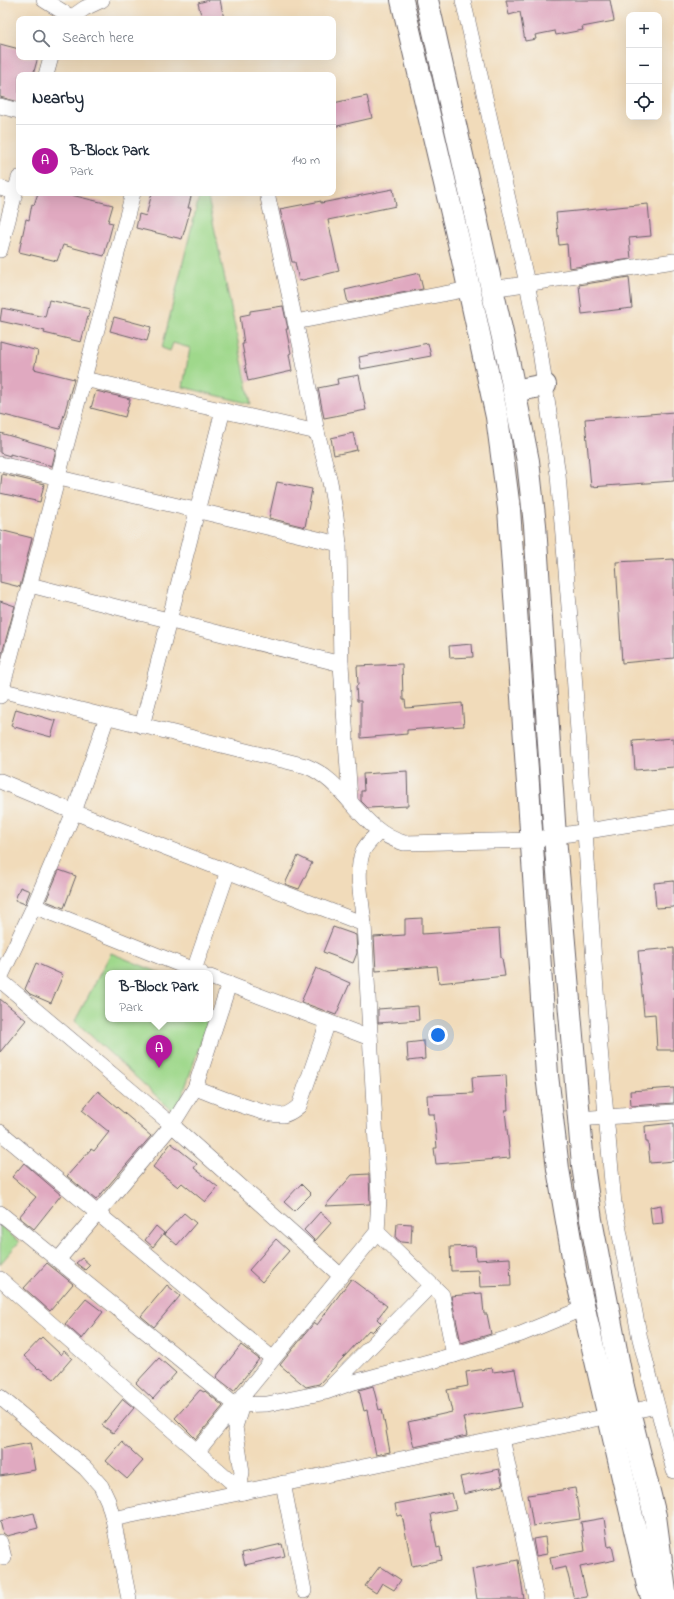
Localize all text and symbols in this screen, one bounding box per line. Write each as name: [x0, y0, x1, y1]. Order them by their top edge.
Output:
map controls: [626, 12, 662, 120]
button: +: [626, 12, 662, 48]
search box: [16, 16, 336, 60]
icon: search: [30, 27, 52, 49]
text: Search here: [62, 27, 134, 49]
button: −: [626, 48, 662, 84]
button: locate: [626, 84, 662, 120]
text: Nearby: [32, 86, 84, 111]
text: B-Block Park: [70, 140, 149, 162]
text: A: [41, 151, 49, 170]
text: 140 m: [292, 151, 320, 170]
text: Park: [70, 162, 94, 181]
popup: [105, 970, 213, 1022]
text: B-Block Park: [119, 976, 199, 998]
text: Park: [119, 998, 143, 1017]
your location: [428, 1025, 448, 1045]
pin: A: [146, 1035, 172, 1068]

